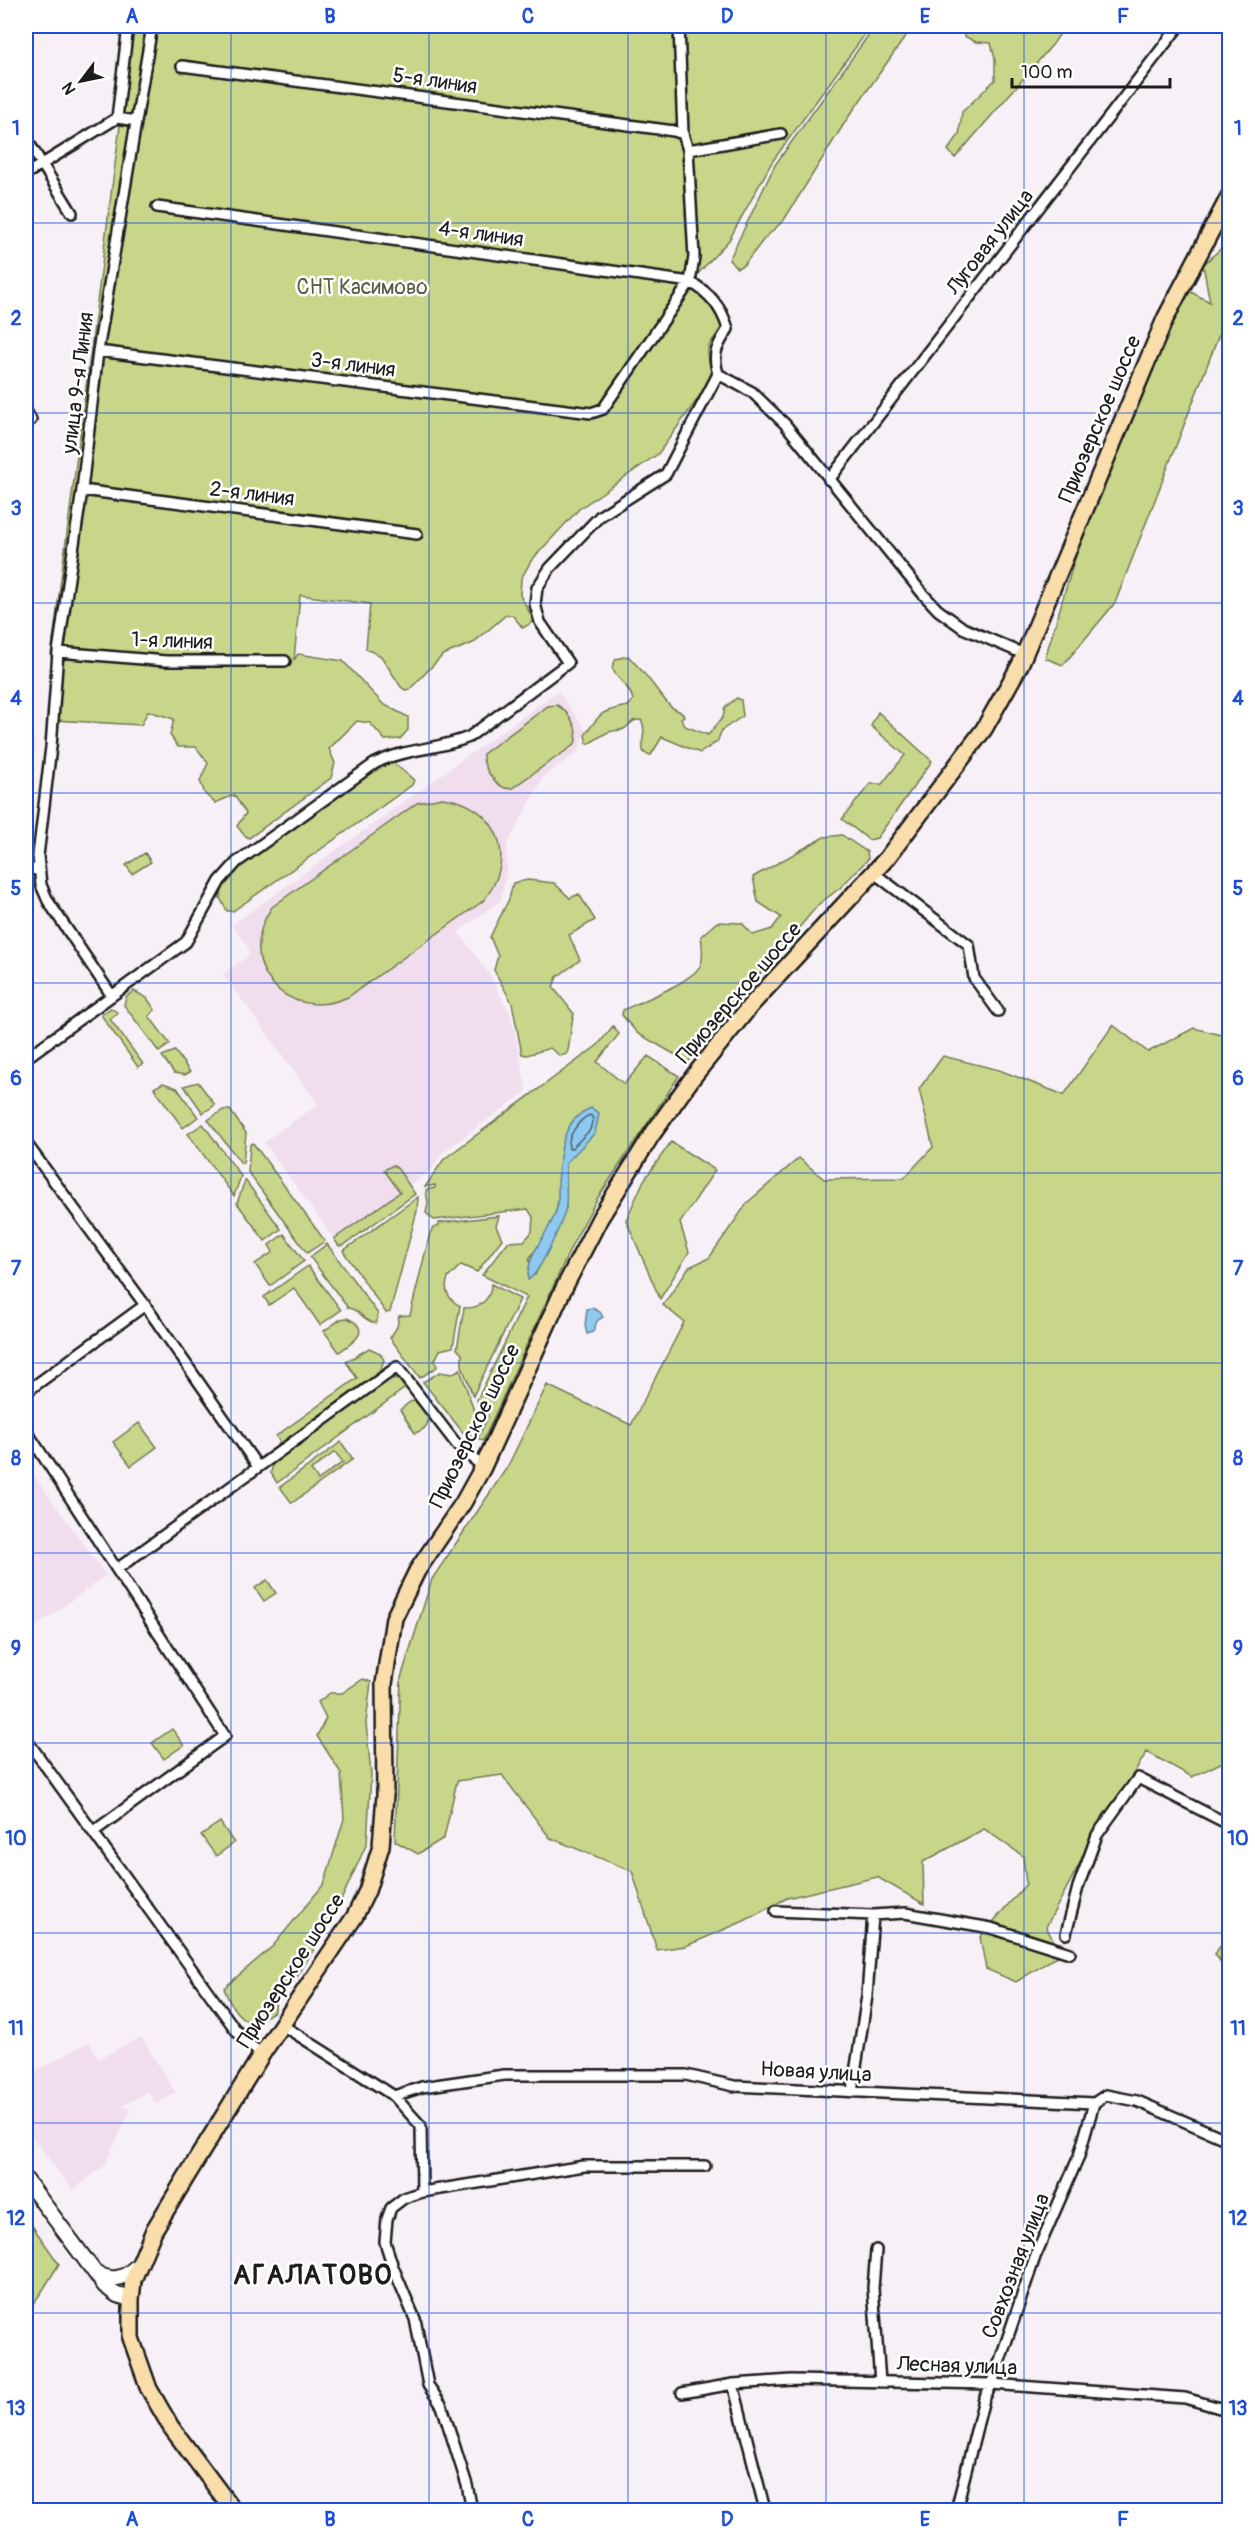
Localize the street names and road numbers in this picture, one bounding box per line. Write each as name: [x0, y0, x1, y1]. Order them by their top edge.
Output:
street label: 5-я линия: [391, 62, 479, 100]
street label: Луговая улица: [940, 184, 1040, 301]
street label: 4-я линия: [437, 215, 525, 253]
street label: улица 9-я Линия: [56, 311, 100, 456]
street label: Приозерское шоссе: [1053, 331, 1148, 507]
street label: 3-я линия: [309, 346, 397, 384]
street label: 2-я линия: [208, 475, 296, 513]
street label: 1-я линия: [131, 626, 213, 656]
street label: Приозерское шоссе: [670, 916, 808, 1069]
street label: Приозерское шоссе: [424, 1339, 527, 1512]
street label: Приозерское шоссе: [231, 1888, 351, 2053]
street label: Новая улица: [760, 2056, 872, 2088]
street label: Совхозная улица: [976, 2190, 1056, 2342]
street label: Лесная улица: [895, 2350, 1018, 2382]

